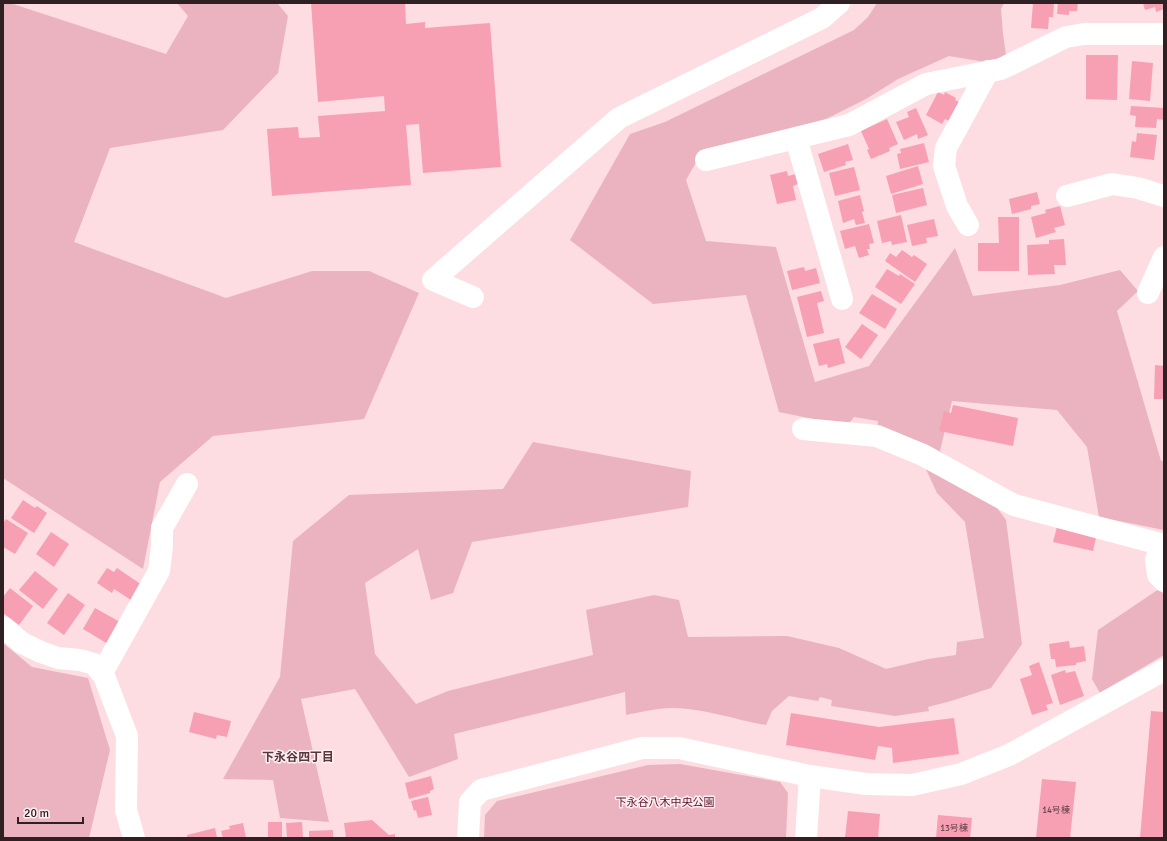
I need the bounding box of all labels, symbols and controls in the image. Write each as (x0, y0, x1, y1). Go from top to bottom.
district label: 下永谷四丁目 (262, 750, 334, 765)
park label: 下永谷八木中央公園 (616, 796, 715, 809)
scale bar (18, 799, 83, 825)
house number: 14号棟 (1042, 804, 1071, 816)
text: 20 m (24, 806, 49, 821)
house number: 13号棟 (940, 822, 969, 834)

